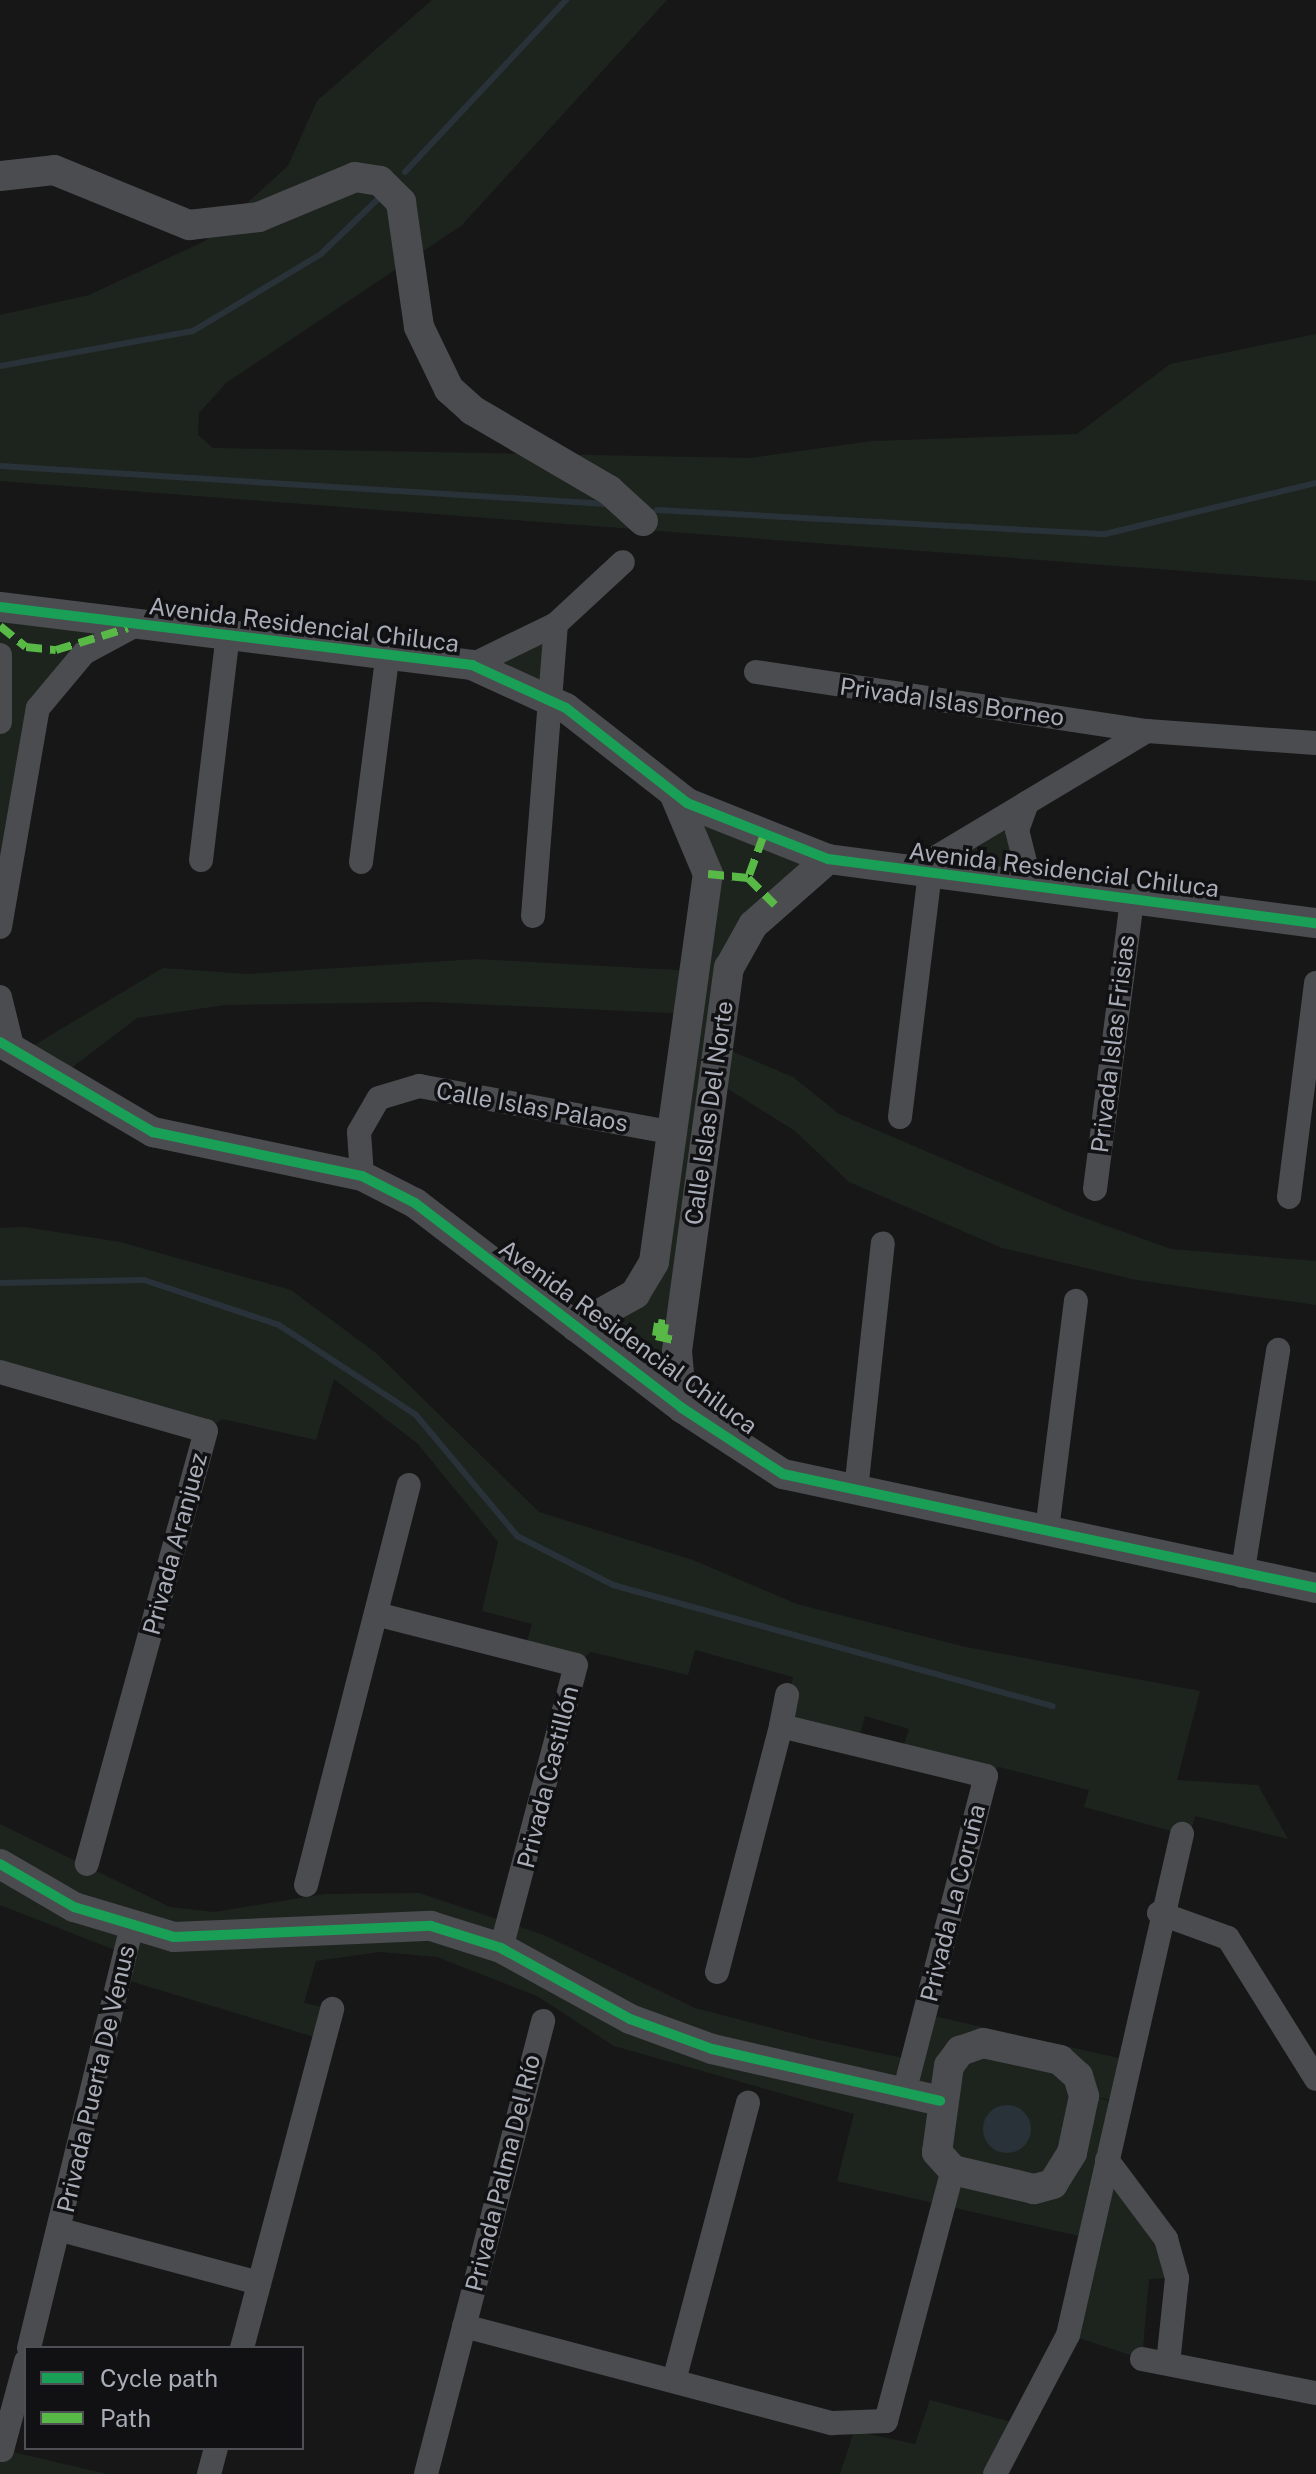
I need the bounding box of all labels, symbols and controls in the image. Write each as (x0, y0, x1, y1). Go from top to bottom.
street label: Avenida Residencial Chiluca (147, 592, 461, 658)
street label: Privada Islas Borneo (838, 672, 1066, 732)
street label: Avenida Residencial Chiluca (907, 837, 1221, 903)
street label: Privada Islas Frisias (1085, 933, 1141, 1155)
street label: Calle Islas Del Norte (679, 999, 739, 1227)
street label: Calle Islas Palaos (434, 1076, 630, 1138)
street label: Avenida Residencial Chiluca (493, 1234, 763, 1440)
street label: Privada Aranjuez (137, 1450, 213, 1638)
street label: Privada Castillón (511, 1683, 585, 1871)
street label: Privada La Coruña (915, 1801, 991, 2005)
street label: Privada Puerta De Venus (51, 1942, 141, 2216)
street label: Privada Palma Del Río (460, 2052, 546, 2294)
legend (24, 2346, 304, 2450)
text: Cycle path (100, 2364, 218, 2392)
text: Path (100, 2404, 151, 2432)

